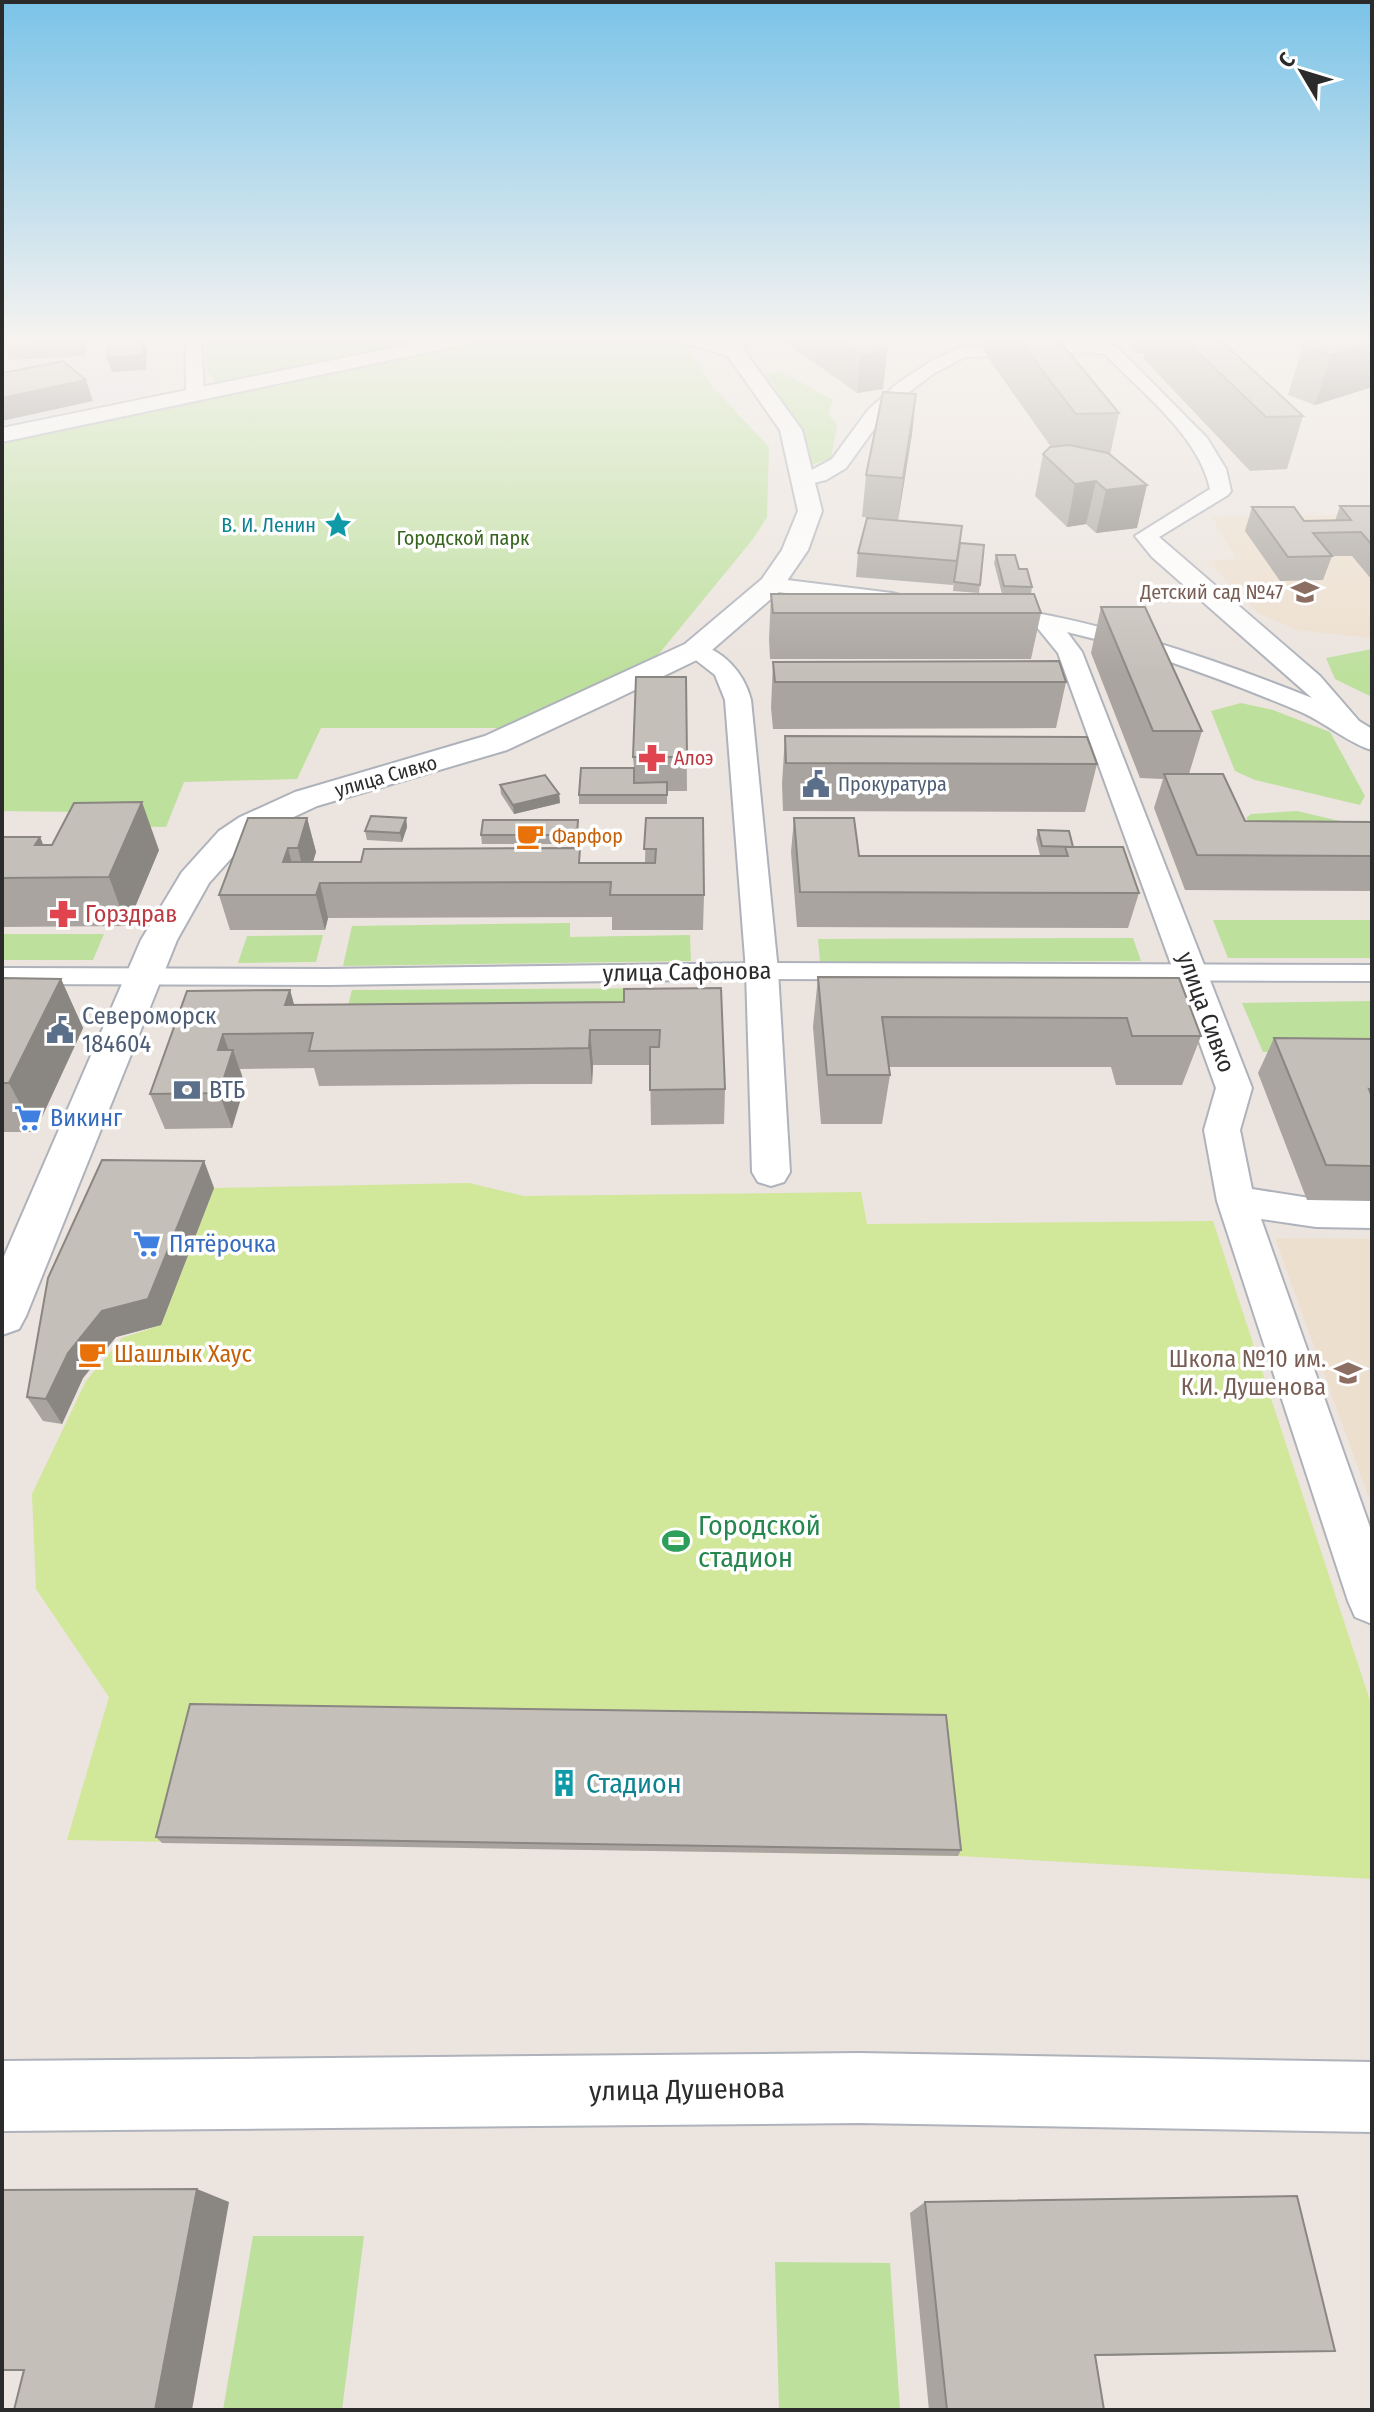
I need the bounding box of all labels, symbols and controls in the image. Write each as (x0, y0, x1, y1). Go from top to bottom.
north arrow (1262, 32, 1342, 112)
text: С (1272, 47, 1301, 73)
place icon: В. И. Ленин (323, 510, 353, 540)
place label: В. И. Ленин (221, 513, 316, 537)
park label: Городской парк (397, 526, 530, 550)
school or university icon: Детский сад №47 (1290, 577, 1320, 607)
place label: Детский сад №47 (1139, 580, 1283, 604)
pharmacy icon: Алоэ (637, 743, 667, 773)
place label: Алоэ (674, 746, 714, 770)
street label: улица Сивко (332, 750, 440, 802)
public building icon: Прокуратура (801, 769, 831, 799)
place label: Прокуратура (838, 772, 947, 796)
cafe icon: Фарфор (515, 821, 545, 851)
place label: Фарфор (552, 824, 623, 848)
pharmacy icon: Горздрав (48, 899, 78, 929)
place label: Горздрав (85, 900, 177, 928)
street label: улица Сивко (1171, 948, 1241, 1076)
street label: улица Сафонова (602, 957, 772, 987)
place label: Североморск 184604 (82, 1002, 217, 1058)
public building icon: Североморск 184604 (45, 1015, 75, 1045)
bank icon: ВТБ (172, 1075, 202, 1105)
place label: ВТБ (209, 1076, 245, 1104)
supermarket icon: Викинг (13, 1103, 43, 1133)
place label: Викинг (50, 1104, 123, 1132)
supermarket icon: Пятёрочка (132, 1229, 162, 1259)
place label: Пятёрочка (169, 1230, 276, 1258)
cafe icon: Шашлык Хаус (77, 1339, 107, 1369)
place label: Шашлык Хаус (114, 1340, 252, 1368)
place label: Школа №10 им. К.И. Душенова (1169, 1345, 1326, 1401)
school or university icon: Школа №10 им. К.И. Душенова (1333, 1358, 1363, 1388)
place label: Городской стадион (698, 1509, 821, 1574)
sports icon: Городской стадион (661, 1526, 691, 1556)
place label: Стадион (586, 1767, 682, 1800)
building icon: Стадион (549, 1768, 579, 1798)
street label: улица Душенова (589, 2071, 785, 2108)

